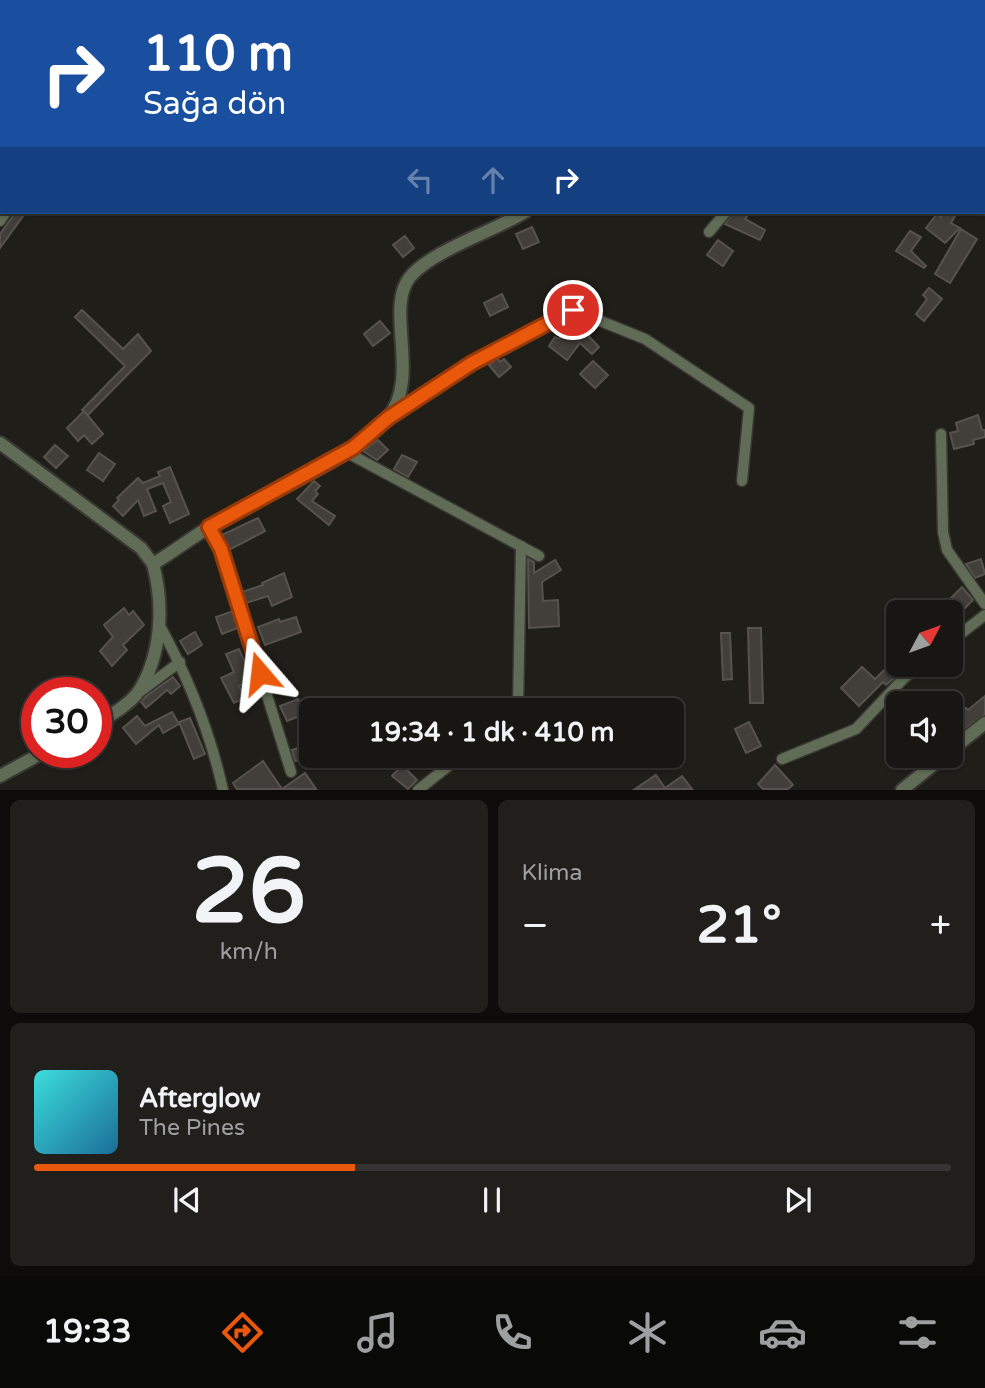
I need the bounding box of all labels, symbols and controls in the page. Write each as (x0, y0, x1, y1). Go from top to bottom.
text: 110 m (143, 25, 293, 84)
icon: right (28, 28, 119, 119)
text: Sağa dön (143, 85, 286, 123)
icon: left (401, 161, 439, 199)
icon: ahead (474, 161, 512, 199)
icon: right (547, 161, 585, 199)
pin (543, 280, 603, 340)
icon: arrive (554, 291, 592, 329)
north arrow (886, 600, 962, 677)
map controls (886, 600, 963, 768)
position arrow (223, 636, 297, 710)
speed limit sign: 30 (21, 677, 112, 768)
button: sound (886, 691, 963, 768)
text: 19:34 · 1 dk · 410 m (369, 717, 614, 748)
text: 26 (192, 837, 306, 947)
text: Klima (522, 859, 582, 887)
text: 21° (697, 894, 782, 957)
text: − (522, 903, 549, 949)
text: + (930, 903, 951, 949)
text: km/h (220, 938, 278, 966)
text: Afterglow (139, 1083, 261, 1114)
text: The Pines (139, 1114, 245, 1142)
icon: previous (168, 1181, 206, 1219)
icon: pause (473, 1181, 511, 1219)
icon: next (779, 1181, 817, 1219)
icon: directions (218, 1308, 267, 1357)
icon: music (353, 1308, 402, 1357)
icon: phone (488, 1308, 537, 1357)
icon: climate (623, 1308, 672, 1357)
icon: car (758, 1308, 807, 1357)
icon: filters (893, 1308, 942, 1357)
text: 19:33 (43, 1313, 132, 1351)

